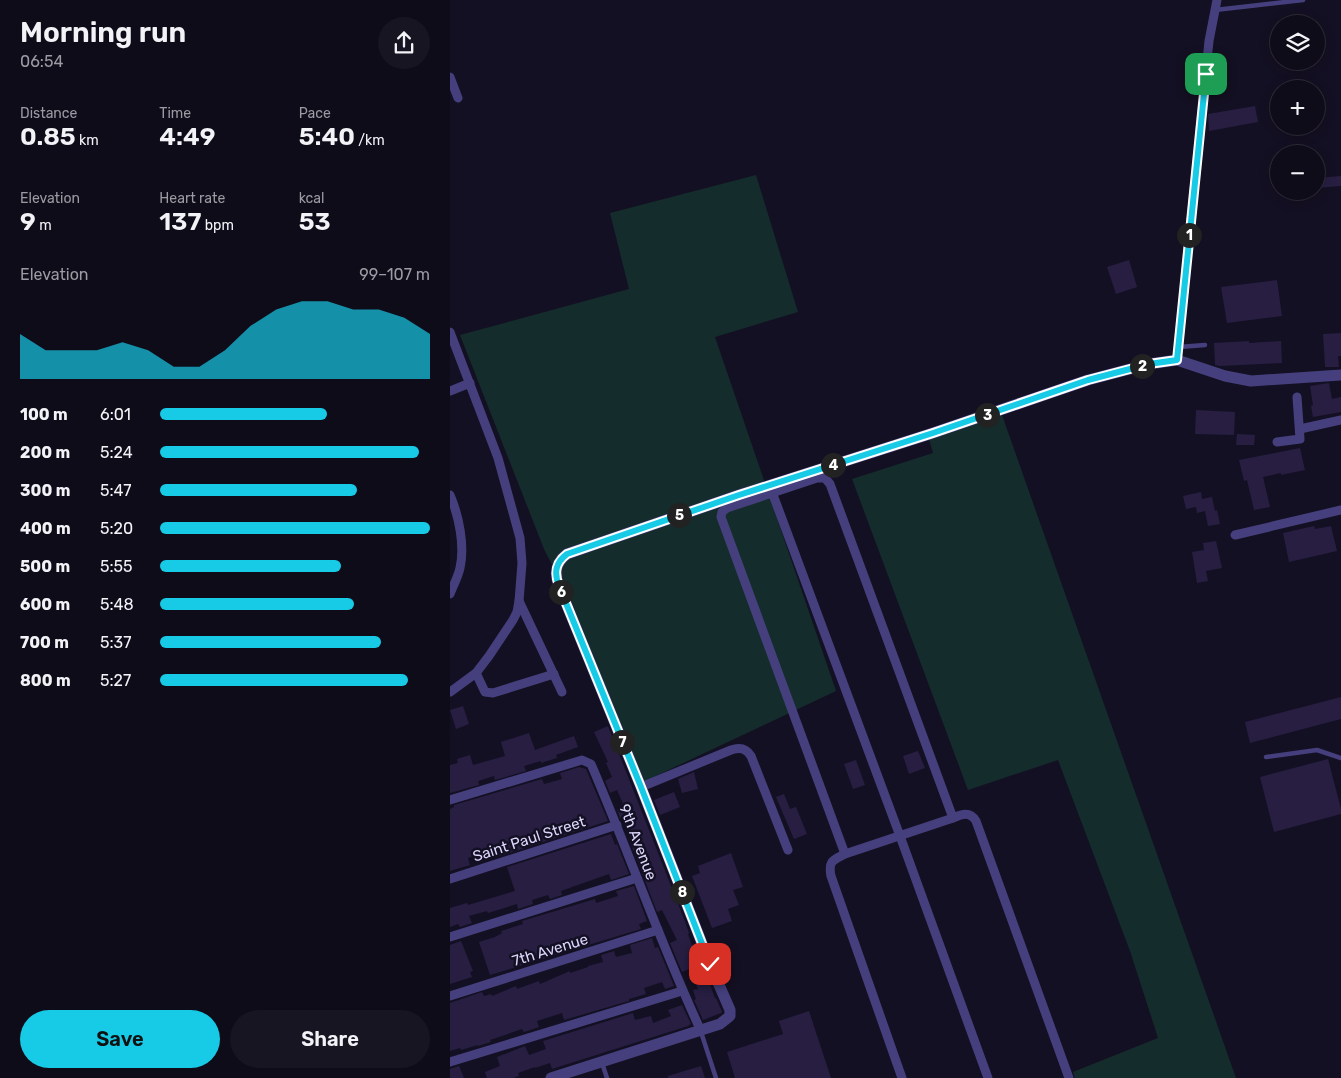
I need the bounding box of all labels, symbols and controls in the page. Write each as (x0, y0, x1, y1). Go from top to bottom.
map controls (1270, 15, 1325, 200)
button: layers (1270, 15, 1325, 70)
text: Morning run (20, 16, 186, 49)
button: share (378, 17, 430, 69)
text: 06:54 (20, 52, 63, 71)
pin (1185, 53, 1227, 95)
icon: arrive (1192, 60, 1220, 88)
button: + (1270, 80, 1325, 135)
text: Distance (20, 105, 77, 122)
text: Time (159, 105, 191, 122)
text: Pace (299, 105, 331, 122)
text: 0.85 (20, 122, 76, 151)
text: 4:49 (159, 122, 215, 151)
text: 5:40 (299, 122, 355, 151)
text: km (76, 132, 99, 149)
text: /km (355, 132, 385, 149)
button: − (1270, 145, 1325, 200)
text: Elevation (20, 190, 80, 207)
text: Heart rate (159, 190, 225, 207)
text: kcal (299, 190, 324, 207)
text: 9 (20, 207, 36, 236)
text: 137 (159, 207, 201, 236)
text: 53 (299, 207, 331, 236)
text: m (36, 217, 52, 234)
text: bpm (201, 217, 234, 234)
pin: 1 (1176, 222, 1202, 248)
text: 1 (1186, 227, 1193, 244)
text: Elevation (20, 265, 89, 284)
text: 99–107 m (359, 265, 430, 284)
pin: 2 (1130, 354, 1154, 378)
text: 2 (1138, 358, 1147, 375)
pin: 3 (974, 402, 1000, 428)
text: 100 m (20, 405, 68, 424)
text: 6:01 (100, 405, 131, 424)
text: 3 (983, 407, 992, 424)
text: 200 m (20, 443, 70, 462)
text: 5:24 (100, 443, 133, 462)
pin: 4 (820, 452, 846, 478)
text: 4 (829, 457, 838, 474)
text: 300 m (20, 481, 70, 500)
text: 5:47 (100, 481, 131, 500)
pin: 5 (666, 502, 692, 528)
text: 5 (675, 507, 684, 524)
text: 400 m (20, 519, 71, 538)
text: 5:20 (100, 519, 133, 538)
text: 500 m (20, 557, 70, 576)
text: 5:55 (100, 557, 133, 576)
pin: 6 (548, 580, 574, 604)
text: 6 (557, 584, 566, 601)
text: 600 m (20, 595, 70, 614)
text: 5:48 (100, 595, 134, 614)
text: 700 m (20, 633, 69, 652)
text: 5:37 (100, 633, 131, 652)
text: 800 m (20, 671, 71, 690)
text: 5:27 (100, 671, 131, 690)
pin: 7 (610, 730, 634, 754)
text: 7 (618, 734, 627, 751)
street label: 9th Avenue (615, 802, 661, 882)
street label: Saint Paul Street (470, 812, 588, 866)
pin: 8 (670, 880, 694, 904)
text: 8 (678, 884, 687, 901)
street label: 7th Avenue (510, 930, 590, 970)
pin (689, 943, 731, 985)
icon: check (696, 950, 724, 978)
button: Save (20, 1010, 220, 1068)
button: Share (230, 1010, 430, 1068)

